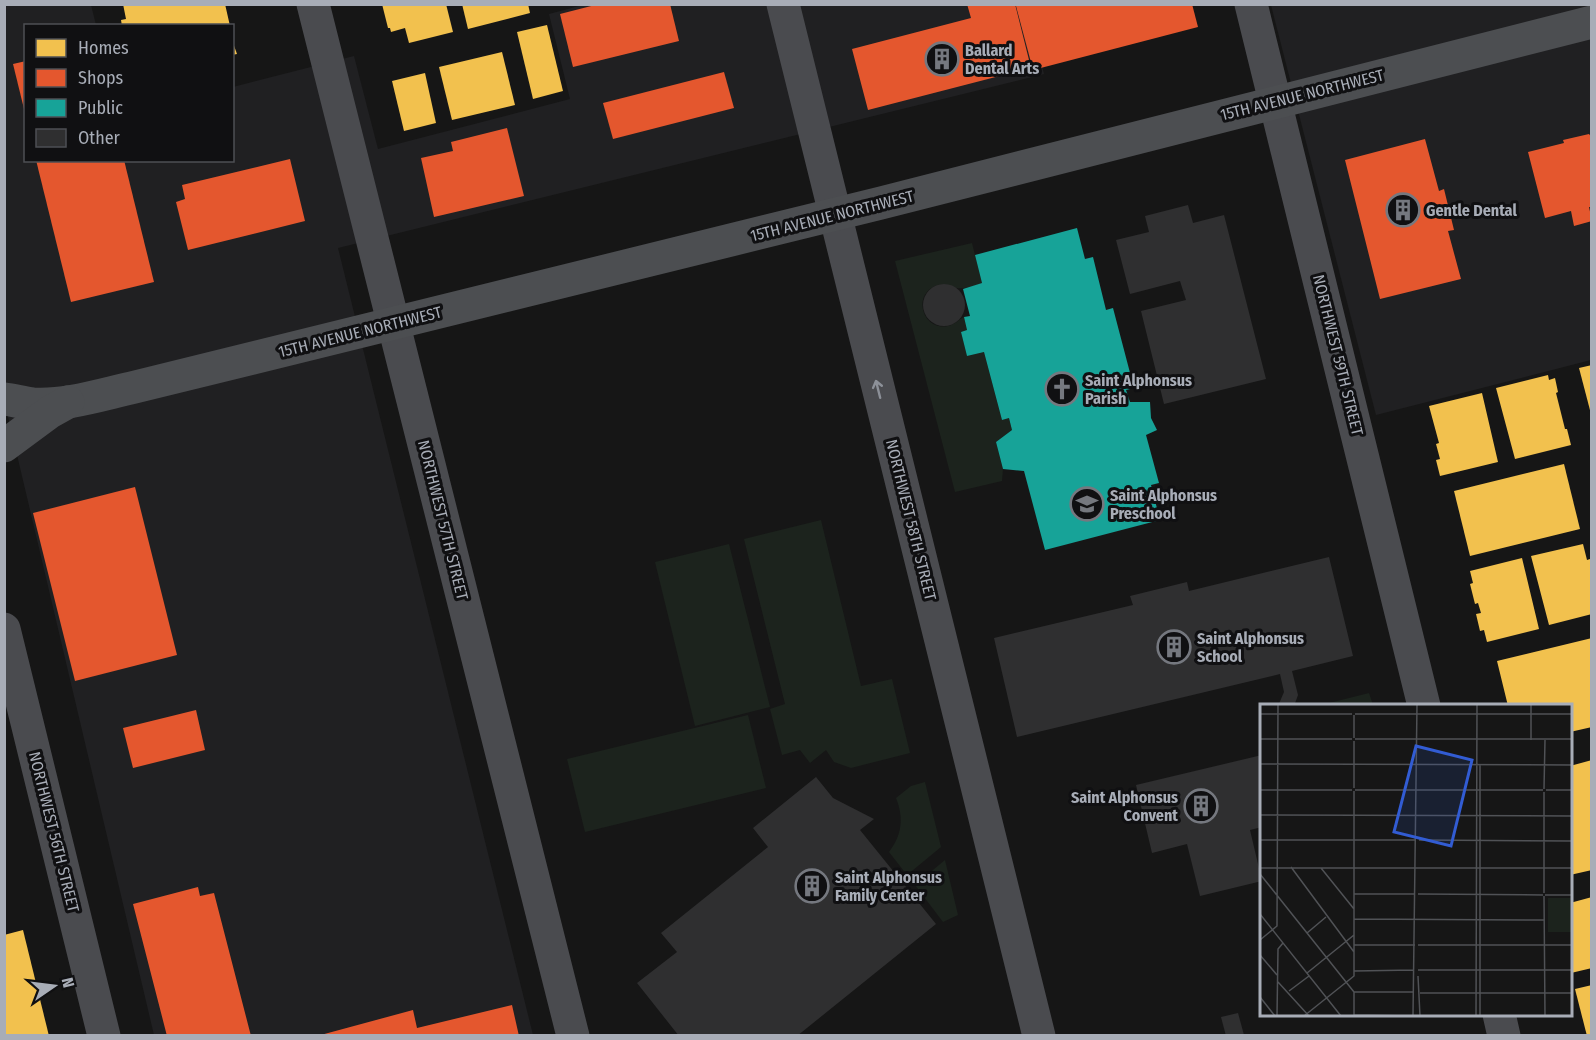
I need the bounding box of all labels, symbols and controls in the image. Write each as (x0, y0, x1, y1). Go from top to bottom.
legend (24, 24, 234, 162)
text: Homes (78, 37, 129, 59)
building icon: Ballard Dental Arts (924, 41, 960, 77)
place label: Ballard Dental Arts (965, 41, 1039, 78)
street label: 15TH AVENUE NORTHWEST (1218, 65, 1386, 124)
text: Shops (78, 67, 123, 89)
text: Public (78, 97, 123, 119)
text: Other (78, 127, 121, 149)
street label: 15TH AVENUE NORTHWEST (748, 186, 916, 245)
building icon: Gentle Dental (1385, 192, 1421, 228)
place label: Gentle Dental (1426, 201, 1517, 220)
street label: NORTHWEST 59TH STREET (1309, 273, 1367, 438)
street label: 15TH AVENUE NORTHWEST (276, 302, 444, 361)
church icon: Saint Alphonsus Parish (1044, 371, 1080, 407)
place label: Saint Alphonsus Parish (1085, 371, 1192, 408)
one-way arrow (872, 380, 884, 399)
street label: NORTHWEST 58TH STREET (882, 437, 940, 603)
street label: NORTHWEST 57TH STREET (414, 438, 472, 602)
school or university icon: Saint Alphonsus Preschool (1069, 486, 1105, 522)
place label: Saint Alphonsus Preschool (1110, 486, 1217, 523)
building icon: Saint Alphonsus School (1156, 629, 1192, 665)
place label: Saint Alphonsus School (1197, 629, 1304, 666)
inset map (1260, 704, 1572, 1016)
street label: NORTHWEST 56TH STREET (25, 750, 83, 915)
place label: Saint Alphonsus Convent (1071, 788, 1178, 825)
building icon: Saint Alphonsus Convent (1183, 788, 1219, 824)
building icon: Saint Alphonsus Family Center (794, 868, 830, 904)
place label: Saint Alphonsus Family Center (835, 868, 942, 905)
north arrow (24, 956, 84, 1016)
text: N (58, 976, 78, 989)

